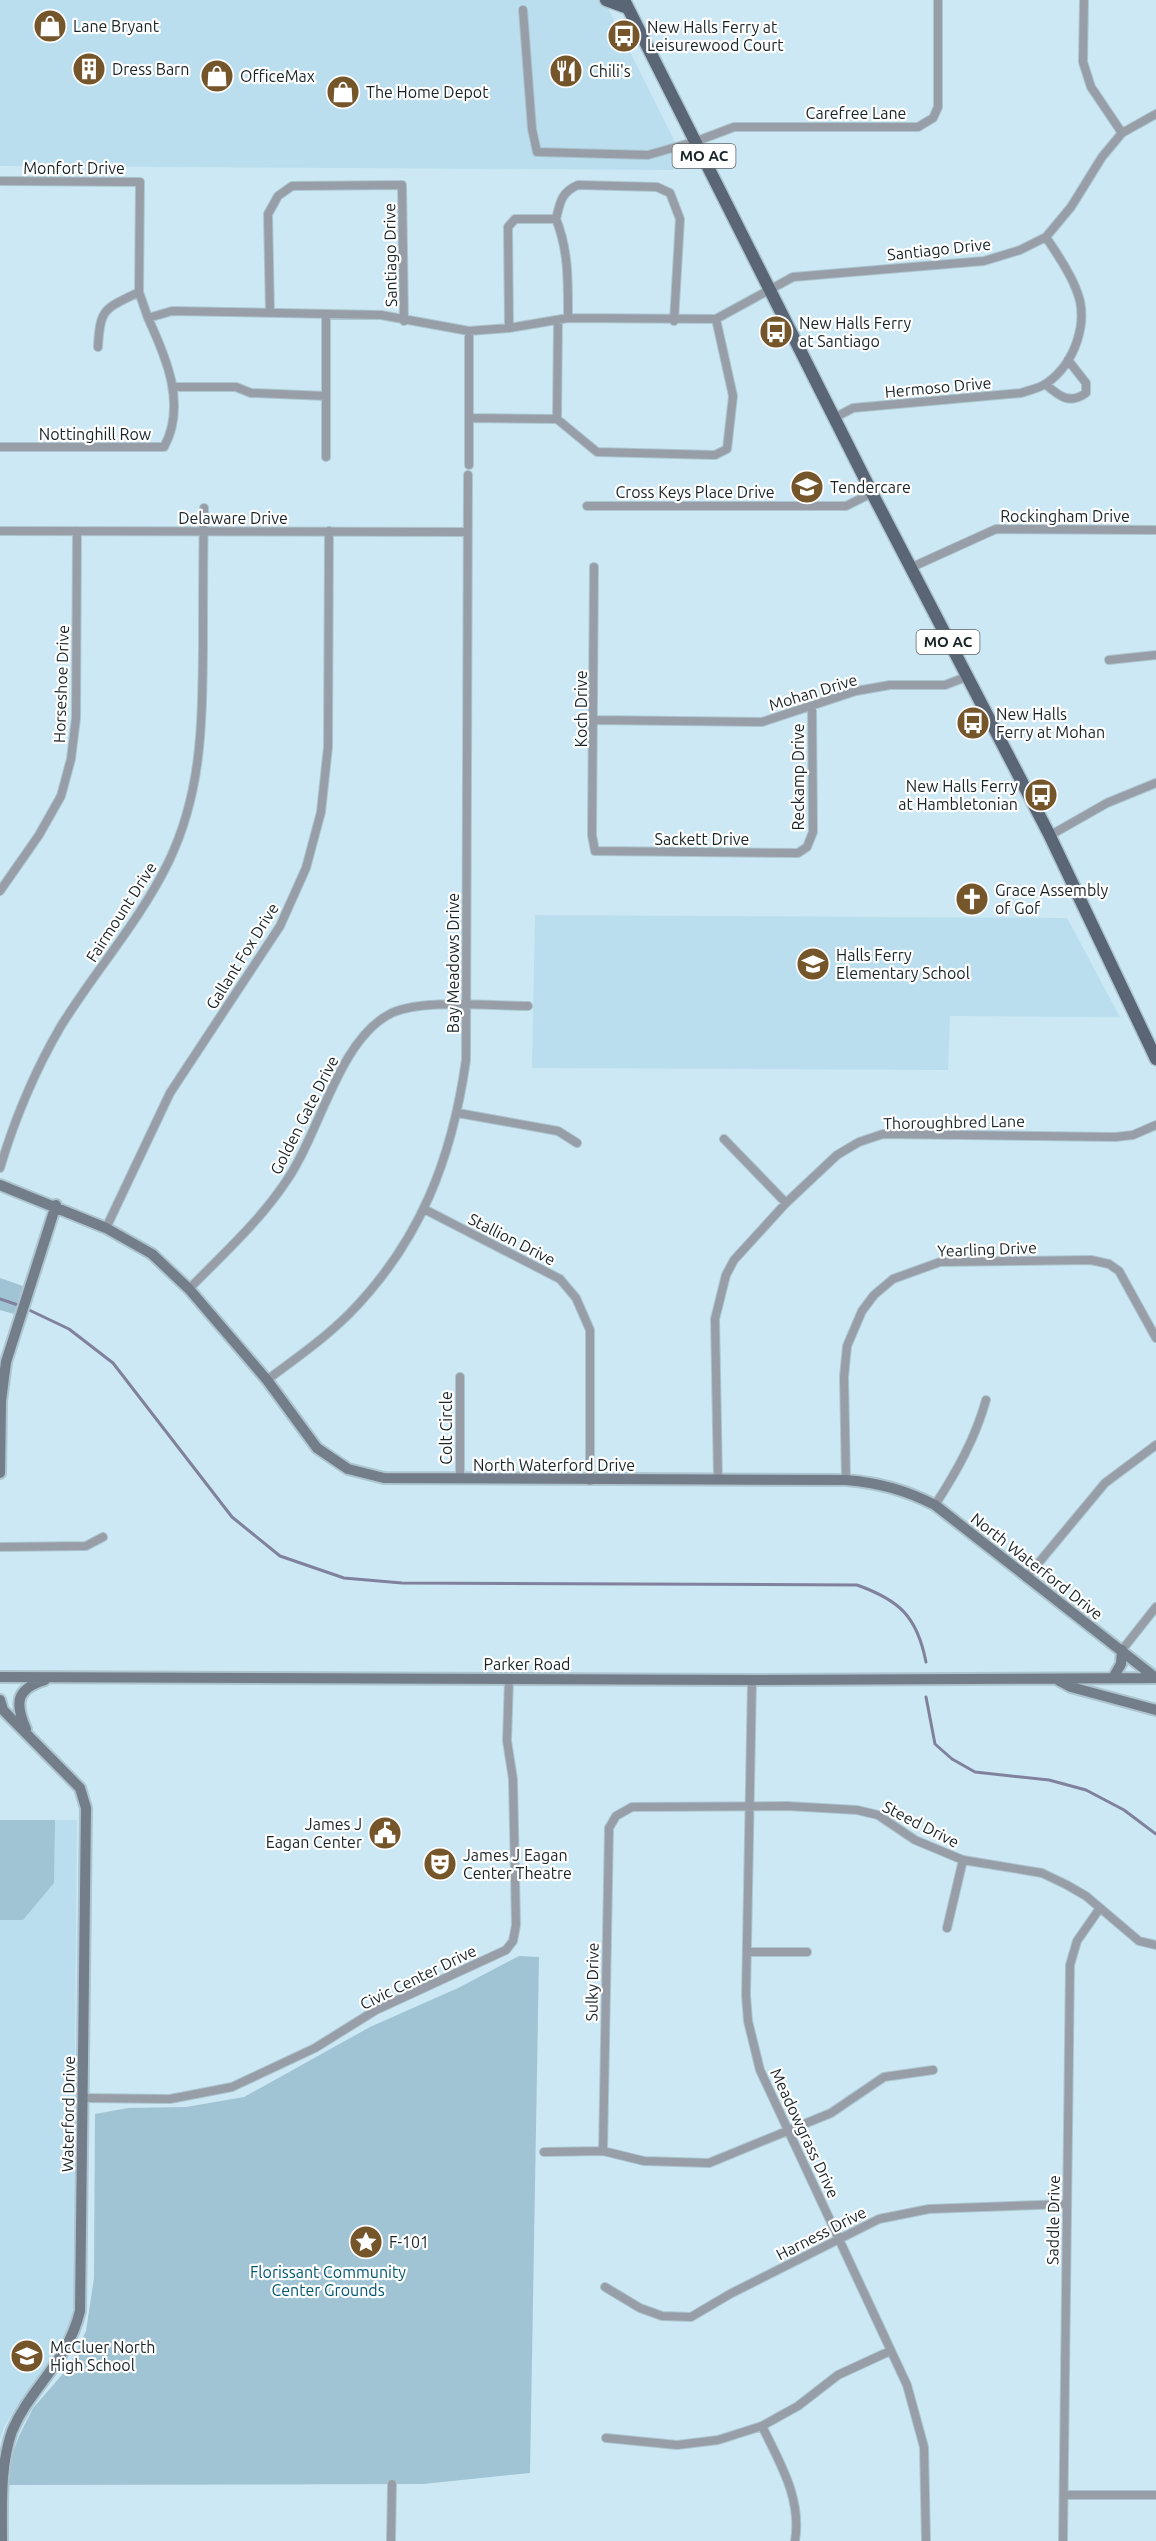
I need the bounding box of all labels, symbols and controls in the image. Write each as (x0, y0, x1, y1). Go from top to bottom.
shop icon: Lane Bryant (32, 8, 68, 44)
place label: Lane Bryant (73, 17, 160, 35)
bus stop icon: New Halls Ferry at Leisurewood Court (606, 18, 642, 54)
place label: New Halls Ferry at Leisurewood Court (647, 18, 784, 54)
building icon: Dress Barn (71, 51, 107, 87)
restaurant icon: Chili's (548, 53, 584, 89)
shop icon: OfficeMax (199, 58, 235, 94)
place label: Dress Barn (112, 60, 189, 78)
place label: Chili's (589, 62, 631, 80)
place label: OfficeMax (240, 67, 315, 85)
shop icon: The Home Depot (325, 74, 361, 110)
place label: The Home Depot (366, 83, 489, 101)
street label: Carefree Lane (806, 104, 906, 122)
road number: MO AC (672, 144, 736, 168)
street label: Monfort Drive (23, 159, 125, 177)
street label: Santiago Drive (380, 203, 400, 307)
street label: Santiago Drive (886, 235, 992, 263)
bus stop icon: New Halls Ferry at Santiago (758, 314, 794, 350)
place label: New Halls Ferry at Santiago (799, 314, 911, 350)
street label: Hermoso Drive (884, 373, 992, 401)
street label: Nottinghill Row (39, 425, 152, 443)
school or university icon: Tendercare (789, 469, 825, 505)
place label: Tendercare (830, 478, 911, 496)
street label: Cross Keys Place Drive (615, 483, 775, 501)
street label: Rockingham Drive (1000, 507, 1130, 525)
street label: Delaware Drive (178, 509, 288, 527)
street label: Horseshoe Drive (50, 625, 72, 743)
road number: MO AC (916, 630, 980, 654)
street label: Mohan Drive (767, 670, 859, 714)
street label: Koch Drive (572, 671, 590, 747)
bus stop icon: New Halls Ferry at Mohan (955, 705, 991, 741)
place label: New Halls Ferry at Mohan (996, 705, 1105, 741)
street label: Reckamp Drive (789, 723, 807, 831)
place label: New Halls Ferry at Hambletonian (898, 777, 1018, 813)
bus stop icon: New Halls Ferry at Hambletonian (1023, 777, 1059, 813)
street label: Sackett Drive (655, 830, 749, 848)
street label: Fairmount Drive (82, 859, 160, 965)
church icon: Grace Assembly of Gof (954, 881, 990, 917)
place label: Grace Assembly of Gof (995, 881, 1108, 917)
street label: Bay Meadows Drive (444, 893, 462, 1033)
street label: Gallant Fox Drive (202, 900, 282, 1012)
school or university icon: Halls Ferry Elementary School (795, 946, 831, 982)
place label: Halls Ferry Elementary School (836, 946, 970, 982)
street label: Golden Gate Drive (266, 1053, 342, 1177)
street label: Thoroughbred Lane (883, 1112, 1025, 1132)
street label: Stallion Drive (466, 1209, 558, 1269)
street label: Yearling Drive (937, 1238, 1037, 1260)
street label: Colt Circle (437, 1391, 455, 1465)
street label: North Waterford Drive (473, 1456, 635, 1474)
street label: North Waterford Drive (968, 1509, 1106, 1623)
street label: Parker Road (484, 1655, 570, 1673)
street label: Steed Drive (880, 1797, 962, 1851)
place label: James J Eagan Center (266, 1815, 362, 1851)
public building icon: James J Eagan Center (367, 1815, 403, 1851)
theatre icon: James J Eagan Center Theatre (422, 1846, 458, 1882)
place label: James J Eagan Center Theatre (463, 1846, 572, 1882)
street label: Civic Center Drive (357, 1941, 479, 2013)
street label: Sulky Drive (582, 1942, 602, 2022)
street label: Waterford Drive (58, 2056, 78, 2172)
street label: Meadowgrass Drive (767, 2065, 843, 2201)
street label: Saddle Drive (1043, 2175, 1063, 2265)
street label: Harness Drive (773, 2203, 869, 2263)
place icon: F-101 (348, 2224, 384, 2260)
place label: F-101 (389, 2233, 429, 2251)
park label: Florissant Community Center Grounds (250, 2263, 406, 2299)
school or university icon: McCluer North High School (9, 2338, 45, 2374)
place label: McCluer North High School (50, 2338, 155, 2374)

